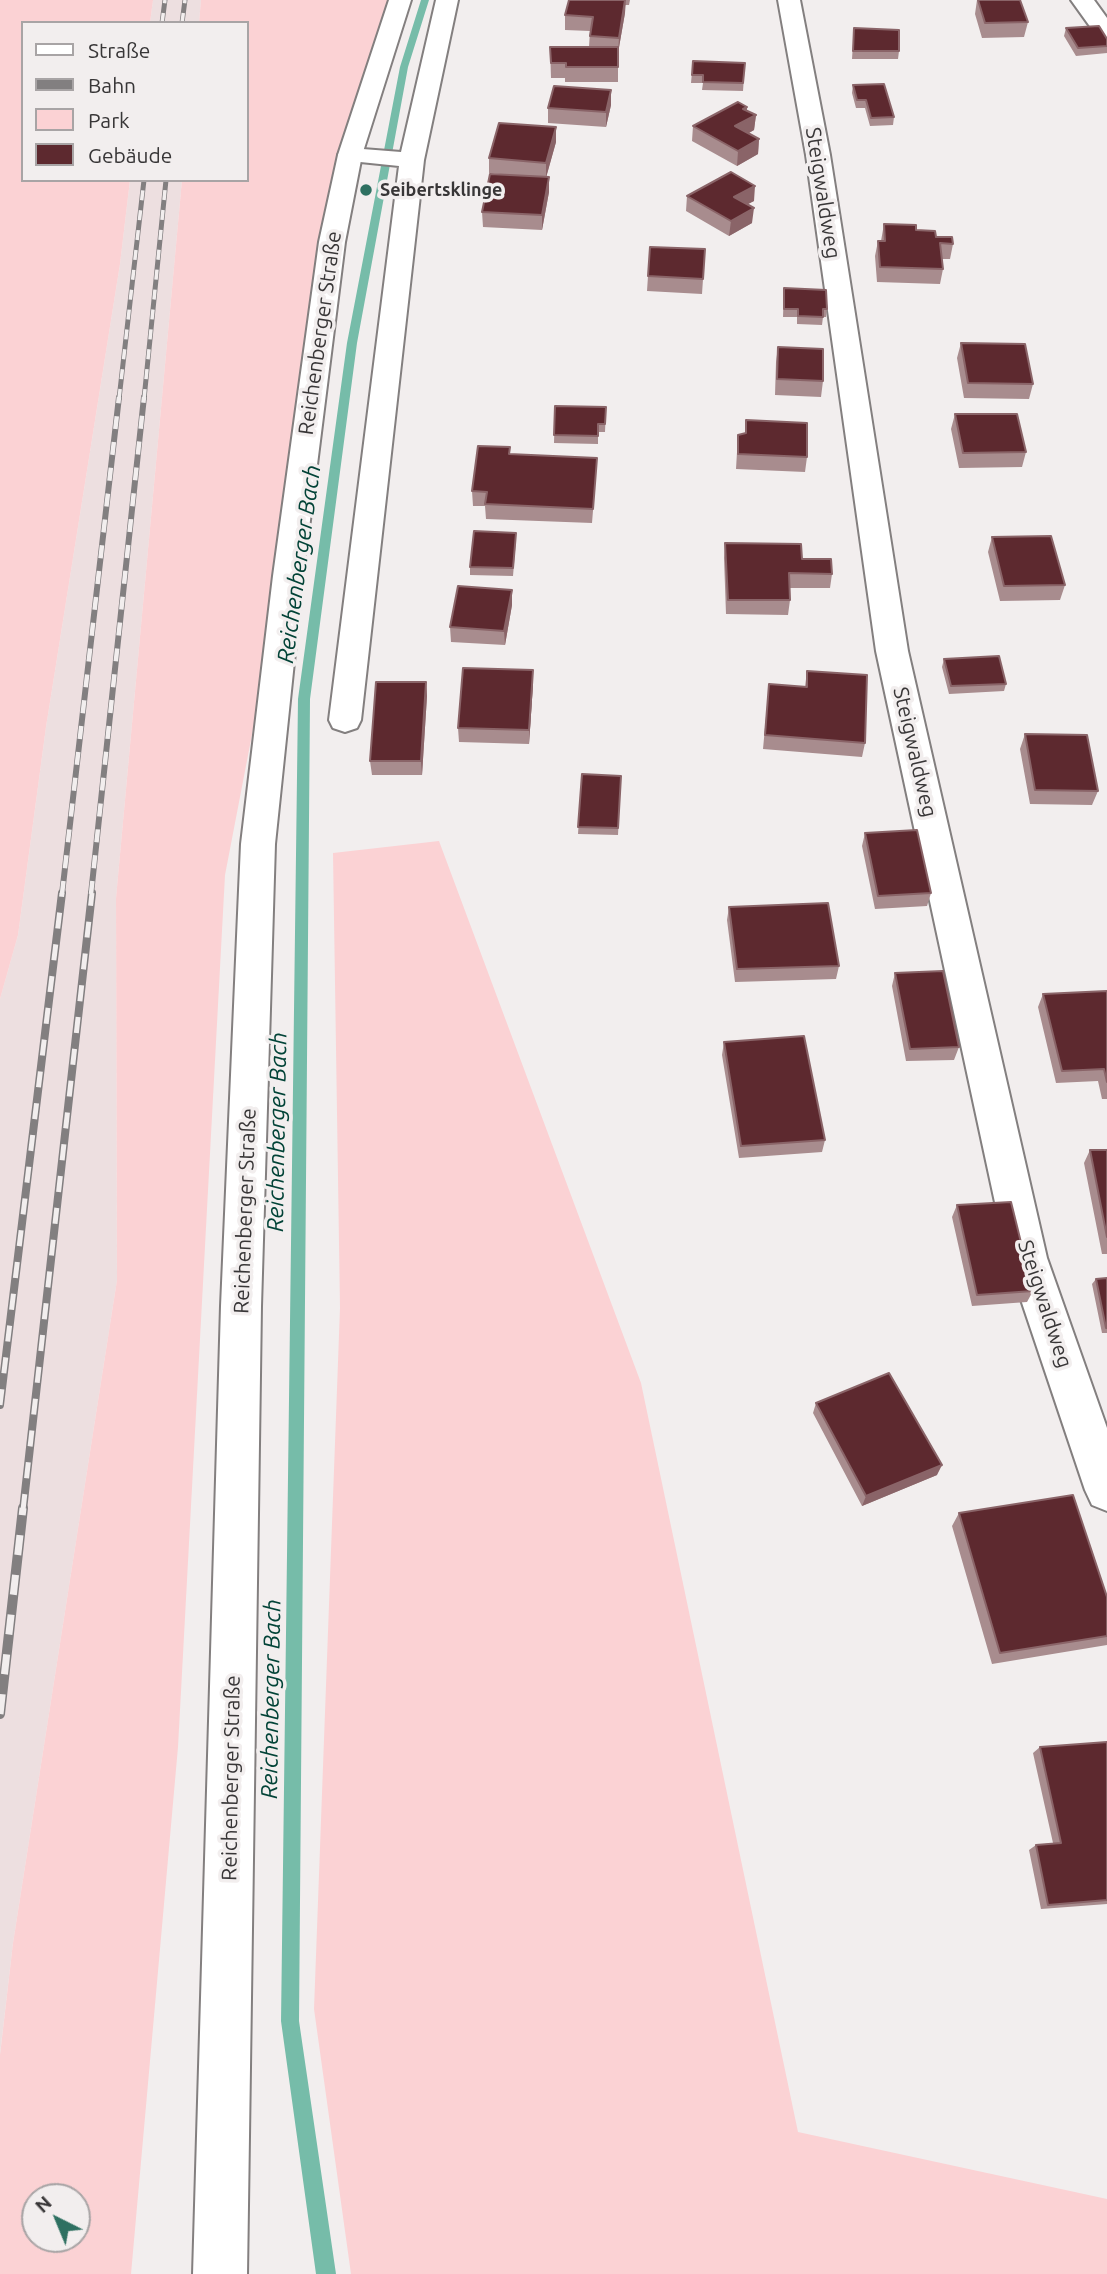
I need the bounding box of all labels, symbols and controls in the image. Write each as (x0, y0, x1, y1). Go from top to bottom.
legend (21, 21, 248, 182)
text: Straße (88, 38, 150, 62)
text: Bahn (88, 73, 136, 97)
text: Park (88, 108, 130, 132)
street label: Steigwaldweg (800, 125, 846, 261)
text: Gebäude (88, 143, 172, 167)
place label: Seibertsklinge (380, 179, 502, 201)
marker: Seibertsklinge (358, 182, 374, 198)
street label: Reichenberger Straße (293, 229, 347, 437)
water label: Reichenberger Bach (271, 463, 327, 665)
street label: Steigwaldweg (888, 684, 942, 820)
water label: Reichenberger Bach (261, 1032, 293, 1232)
street label: Reichenberger Straße (229, 1108, 261, 1314)
street label: Steigwaldweg (1013, 1237, 1077, 1371)
water label: Reichenberger Bach (255, 1599, 287, 1799)
street label: Reichenberger Straße (217, 1675, 245, 1881)
north arrow (21, 2183, 91, 2253)
text: N (30, 2191, 56, 2217)

